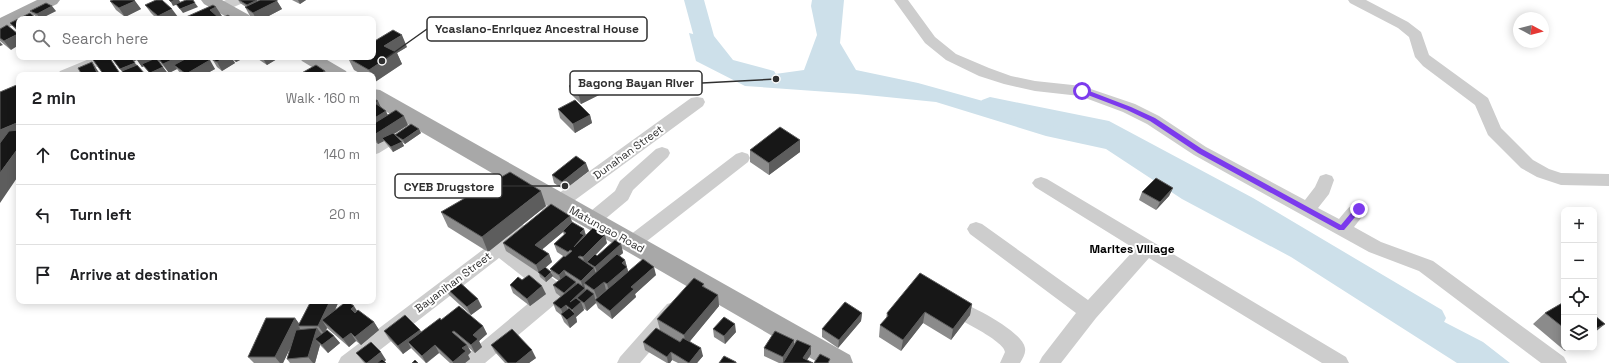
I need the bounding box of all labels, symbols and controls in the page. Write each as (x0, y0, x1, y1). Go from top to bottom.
north arrow (1513, 12, 1549, 48)
search box (16, 16, 376, 60)
callout: Ycasiano-Enriquez Ancestral House (427, 17, 647, 41)
text: Ycasiano-Enriquez Ancestral House (435, 21, 639, 37)
icon: search (30, 27, 52, 49)
text: Search here (62, 29, 148, 48)
callout: Bagong Bayan River (570, 71, 702, 95)
text: Bagong Bayan River (578, 75, 694, 91)
route start (1073, 82, 1091, 100)
text: 2 min (32, 87, 76, 109)
text: Walk · 160 m (286, 90, 360, 107)
street label: Dunahan Street (590, 122, 666, 182)
icon: ahead (32, 144, 54, 166)
text: Continue (70, 145, 136, 164)
text: 140 m (324, 146, 360, 163)
callout: CYEB Drugstore (395, 174, 502, 198)
text: CYEB Drugstore (404, 179, 494, 195)
route end (1350, 200, 1368, 218)
street label: Matungao Road (567, 203, 647, 255)
icon: left (32, 204, 54, 226)
text: Turn left (70, 205, 132, 224)
text: 20 m (329, 206, 360, 223)
map controls (1561, 207, 1597, 351)
button: + (1561, 207, 1597, 243)
district label: Marites Village (1089, 241, 1175, 257)
button: − (1561, 243, 1597, 279)
street label: Bayanihan Street (412, 249, 494, 315)
icon: arrive (32, 264, 54, 286)
text: Arrive at destination (70, 265, 218, 284)
button: locate (1561, 279, 1597, 315)
button: layers (1561, 315, 1597, 351)

